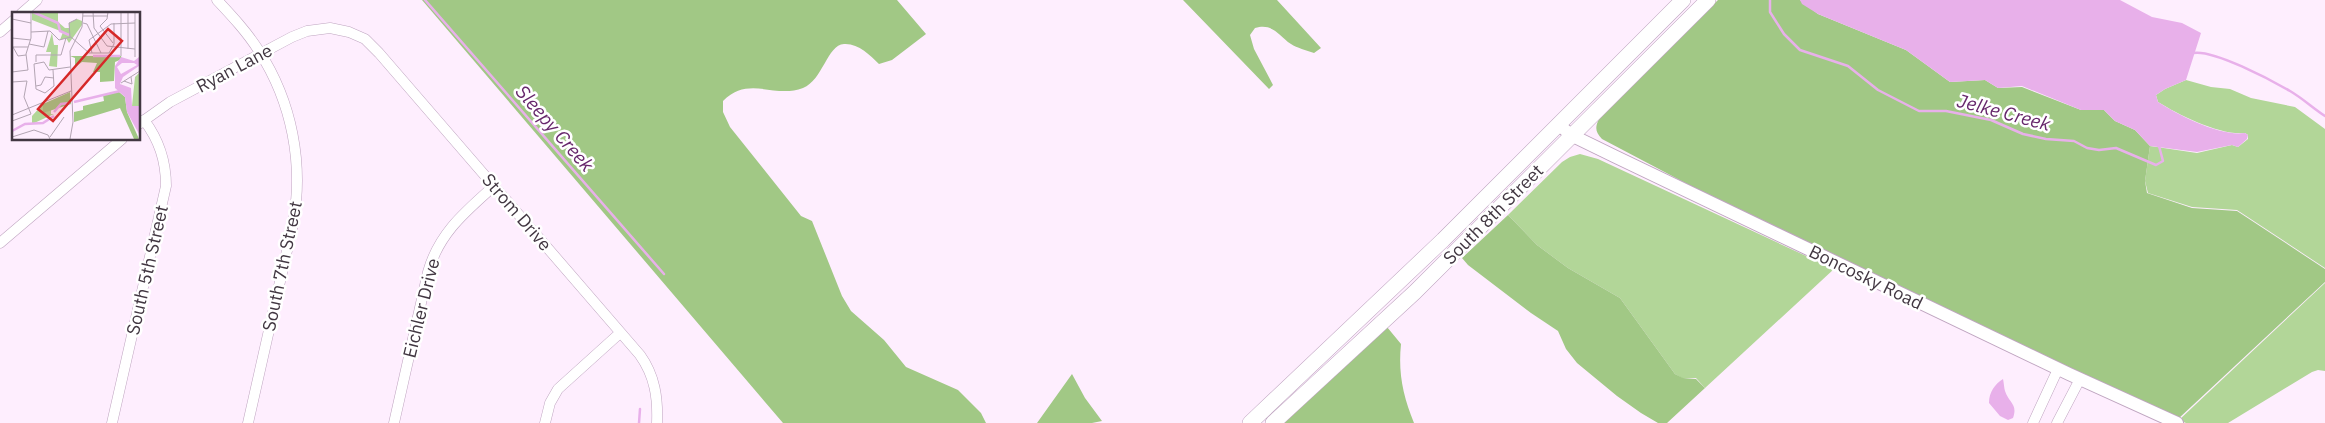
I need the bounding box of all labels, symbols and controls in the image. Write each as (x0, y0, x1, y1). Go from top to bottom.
inset map (12, 12, 140, 140)
street label: Ryan Lane (192, 38, 276, 98)
water label: Sleepy Creek (511, 80, 600, 177)
water label: Jelke Creek (1955, 88, 2054, 136)
street label: South 8th Street (1438, 159, 1548, 269)
street label: Strom Drive (477, 169, 557, 256)
street label: South 7th Street (257, 199, 307, 333)
street label: South 5th Street (121, 203, 173, 337)
street label: Boncosky Road (1805, 239, 1927, 315)
street label: Eichler Drive (398, 256, 444, 360)

